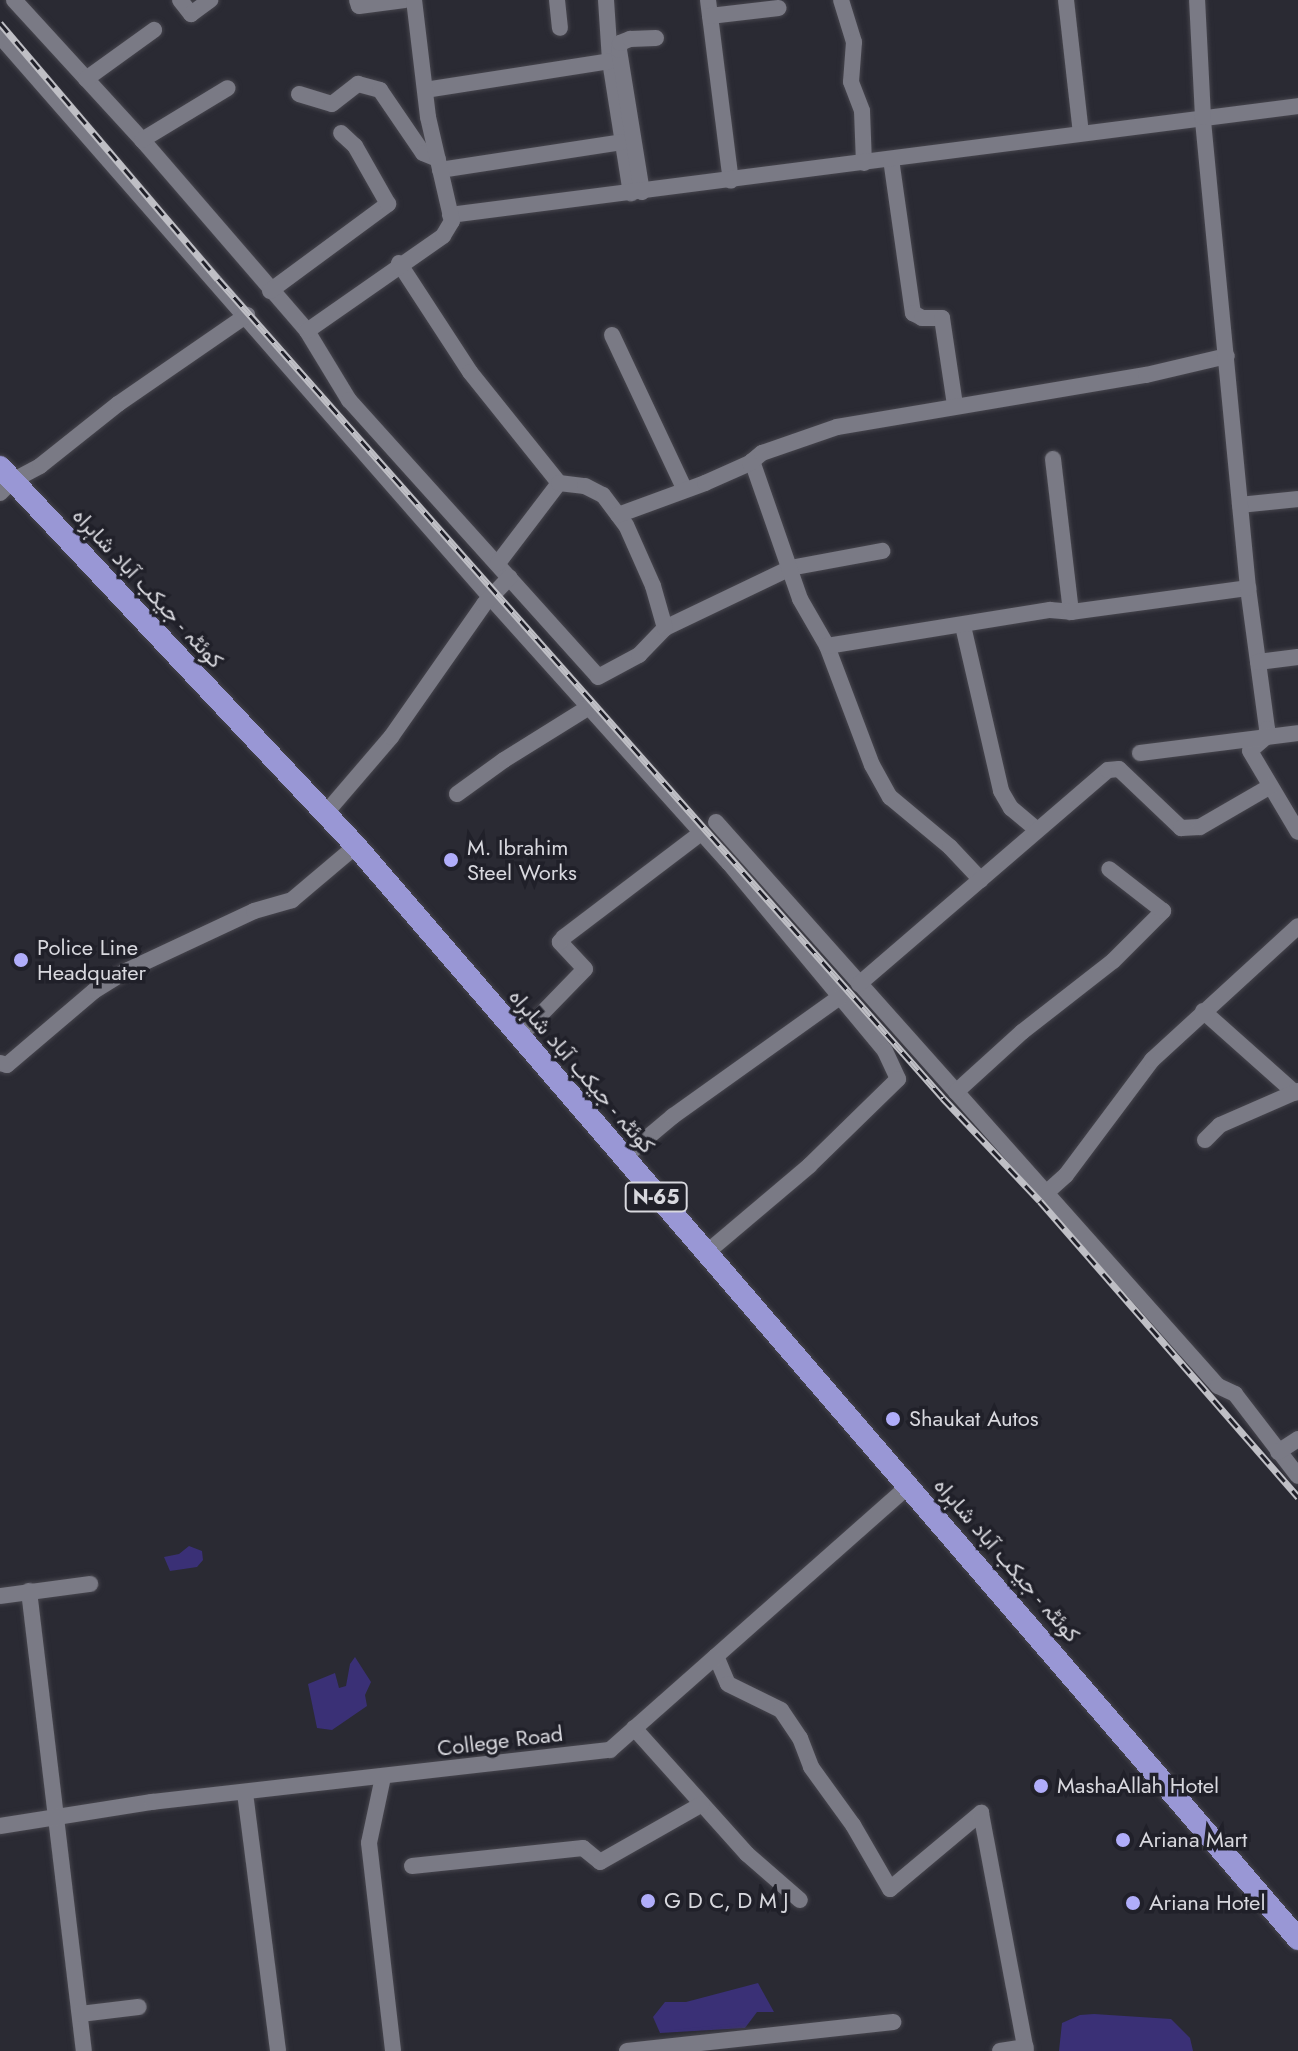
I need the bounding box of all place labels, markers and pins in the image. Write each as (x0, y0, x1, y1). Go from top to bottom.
place label: M. Ibrahim Steel Works (467, 834, 577, 886)
marker: M. Ibrahim Steel Works (442, 851, 460, 869)
place label: Police Line Headquater (37, 934, 146, 986)
marker: Police Line Headquater (12, 951, 30, 969)
place label: Shaukat Autos (909, 1406, 1039, 1432)
marker: Shaukat Autos (884, 1410, 902, 1428)
place label: MashaAllah Hotel (1057, 1773, 1219, 1799)
marker: MashaAllah Hotel (1032, 1777, 1050, 1795)
place label: Ariana Mart (1139, 1827, 1247, 1853)
marker: Ariana Mart (1114, 1831, 1132, 1849)
place label: G D C, D M J (664, 1888, 789, 1914)
place label: Ariana Hotel (1149, 1890, 1266, 1916)
marker: G D C, D M J (639, 1892, 657, 1910)
marker: Ariana Hotel (1124, 1894, 1142, 1912)

